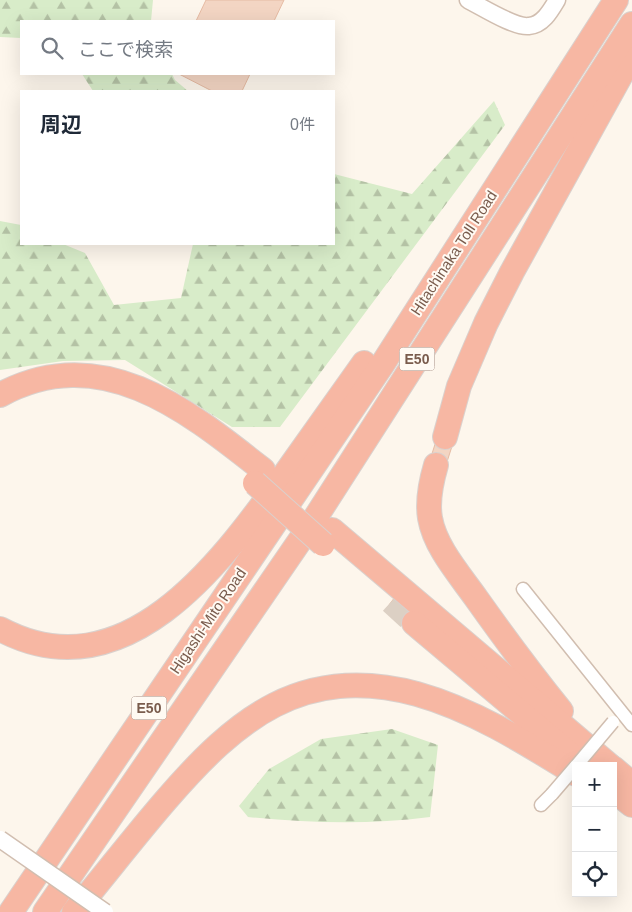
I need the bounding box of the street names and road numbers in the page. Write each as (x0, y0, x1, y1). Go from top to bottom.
street label: Hitachinaka Toll Road (407, 187, 500, 318)
road number: E50 (400, 348, 434, 370)
street label: Higashi-Mito Road (166, 565, 249, 677)
road number: E50 (132, 696, 166, 720)

